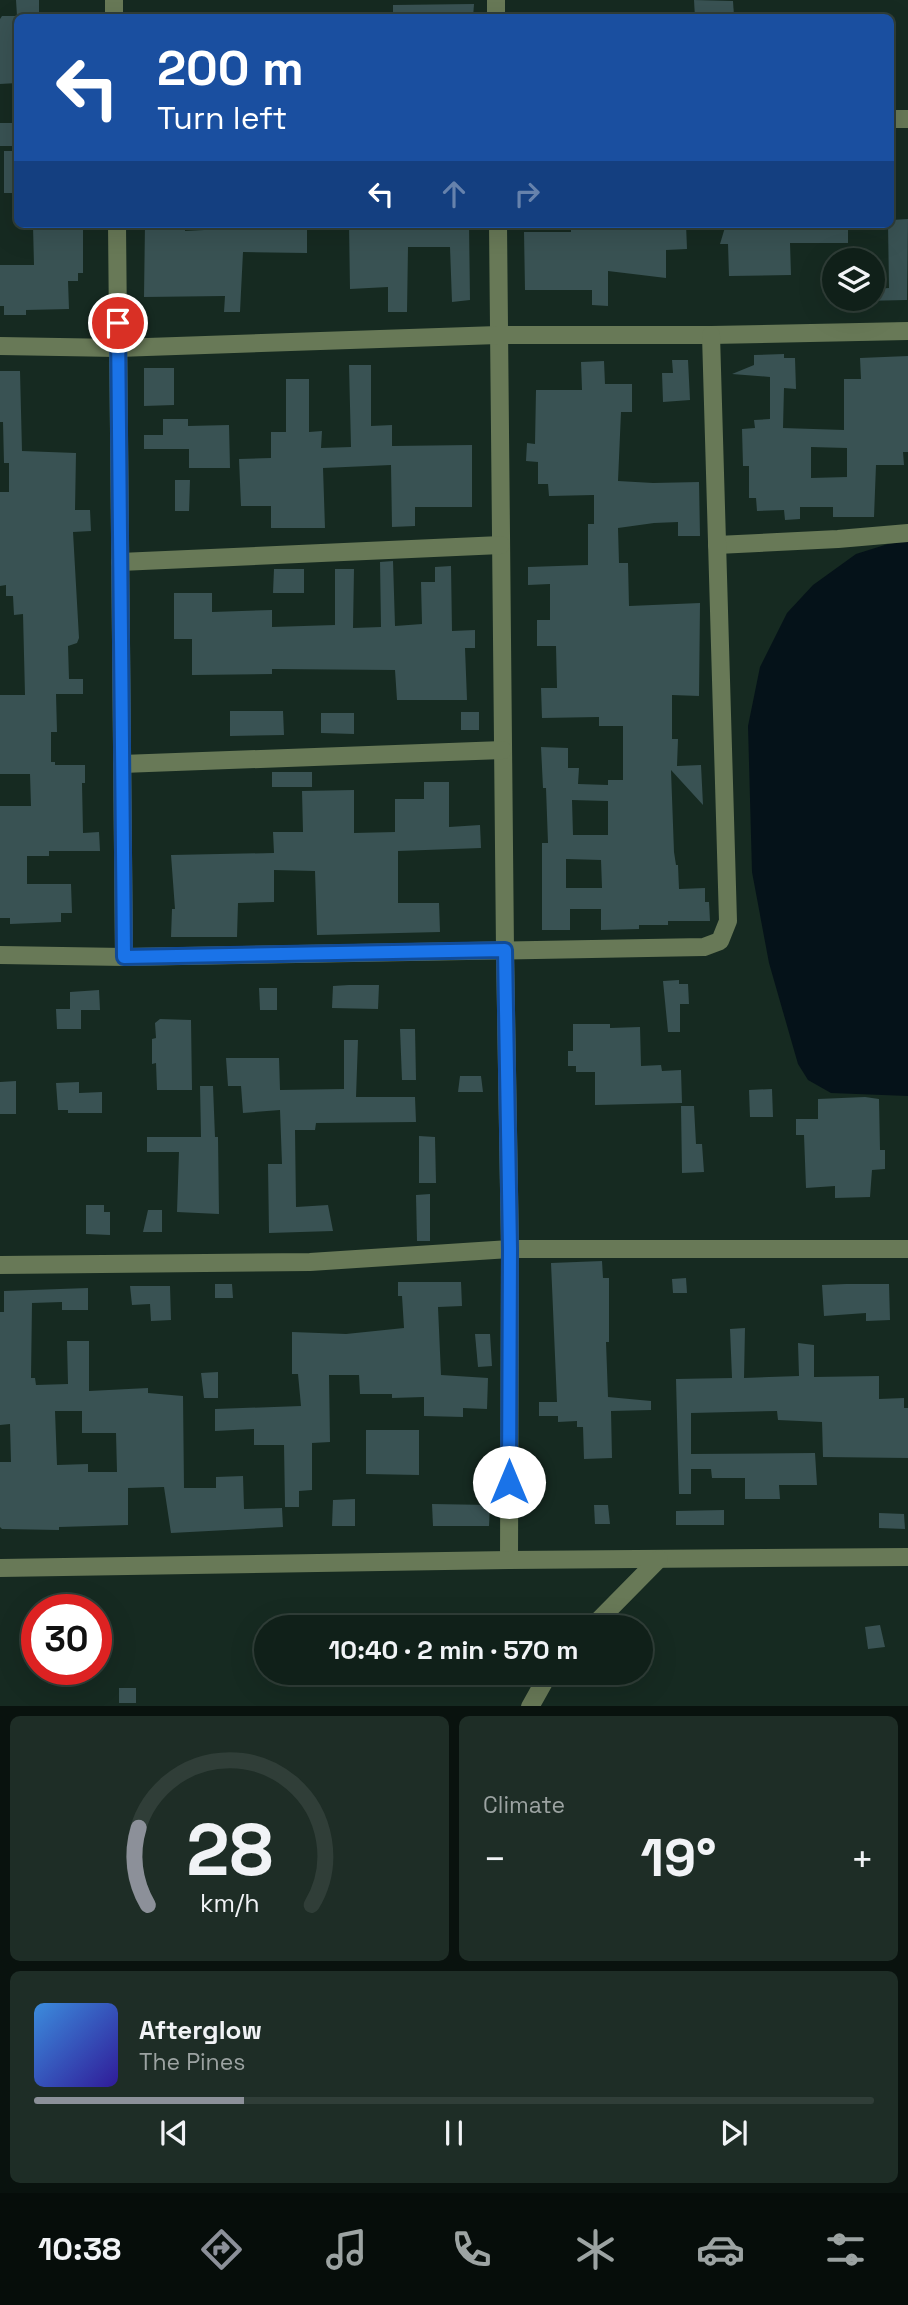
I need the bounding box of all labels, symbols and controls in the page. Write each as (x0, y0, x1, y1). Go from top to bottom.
text: 200 m (157, 37, 304, 99)
icon: left (42, 42, 133, 133)
text: Turn left (157, 98, 287, 138)
icon: left (362, 175, 400, 213)
icon: ahead (435, 175, 473, 213)
icon: right (508, 175, 546, 213)
map controls (822, 248, 885, 311)
button: layers (822, 248, 885, 311)
pin (88, 293, 148, 353)
icon: arrive (99, 304, 137, 342)
position arrow (472, 1445, 546, 1519)
speed limit sign: 30 (21, 1594, 112, 1685)
text: 10:40 · 2 min · 570 m (329, 1633, 578, 1667)
text: Climate (483, 1790, 565, 1820)
text: 28 (186, 1803, 273, 1896)
text: 19° (640, 1825, 717, 1891)
text: − (483, 1835, 507, 1883)
text: + (850, 1835, 874, 1883)
text: km/h (200, 1886, 259, 1918)
text: Afterglow (139, 2013, 262, 2047)
text: The Pines (139, 2047, 245, 2077)
icon: previous (155, 2114, 193, 2152)
icon: pause (435, 2114, 473, 2152)
icon: next (715, 2114, 753, 2152)
icon: directions (197, 2225, 246, 2274)
icon: music (322, 2225, 371, 2274)
icon: phone (447, 2225, 496, 2274)
icon: climate (571, 2225, 620, 2274)
icon: car (696, 2225, 745, 2274)
icon: filters (821, 2225, 870, 2274)
text: 10:38 (38, 2229, 121, 2269)

